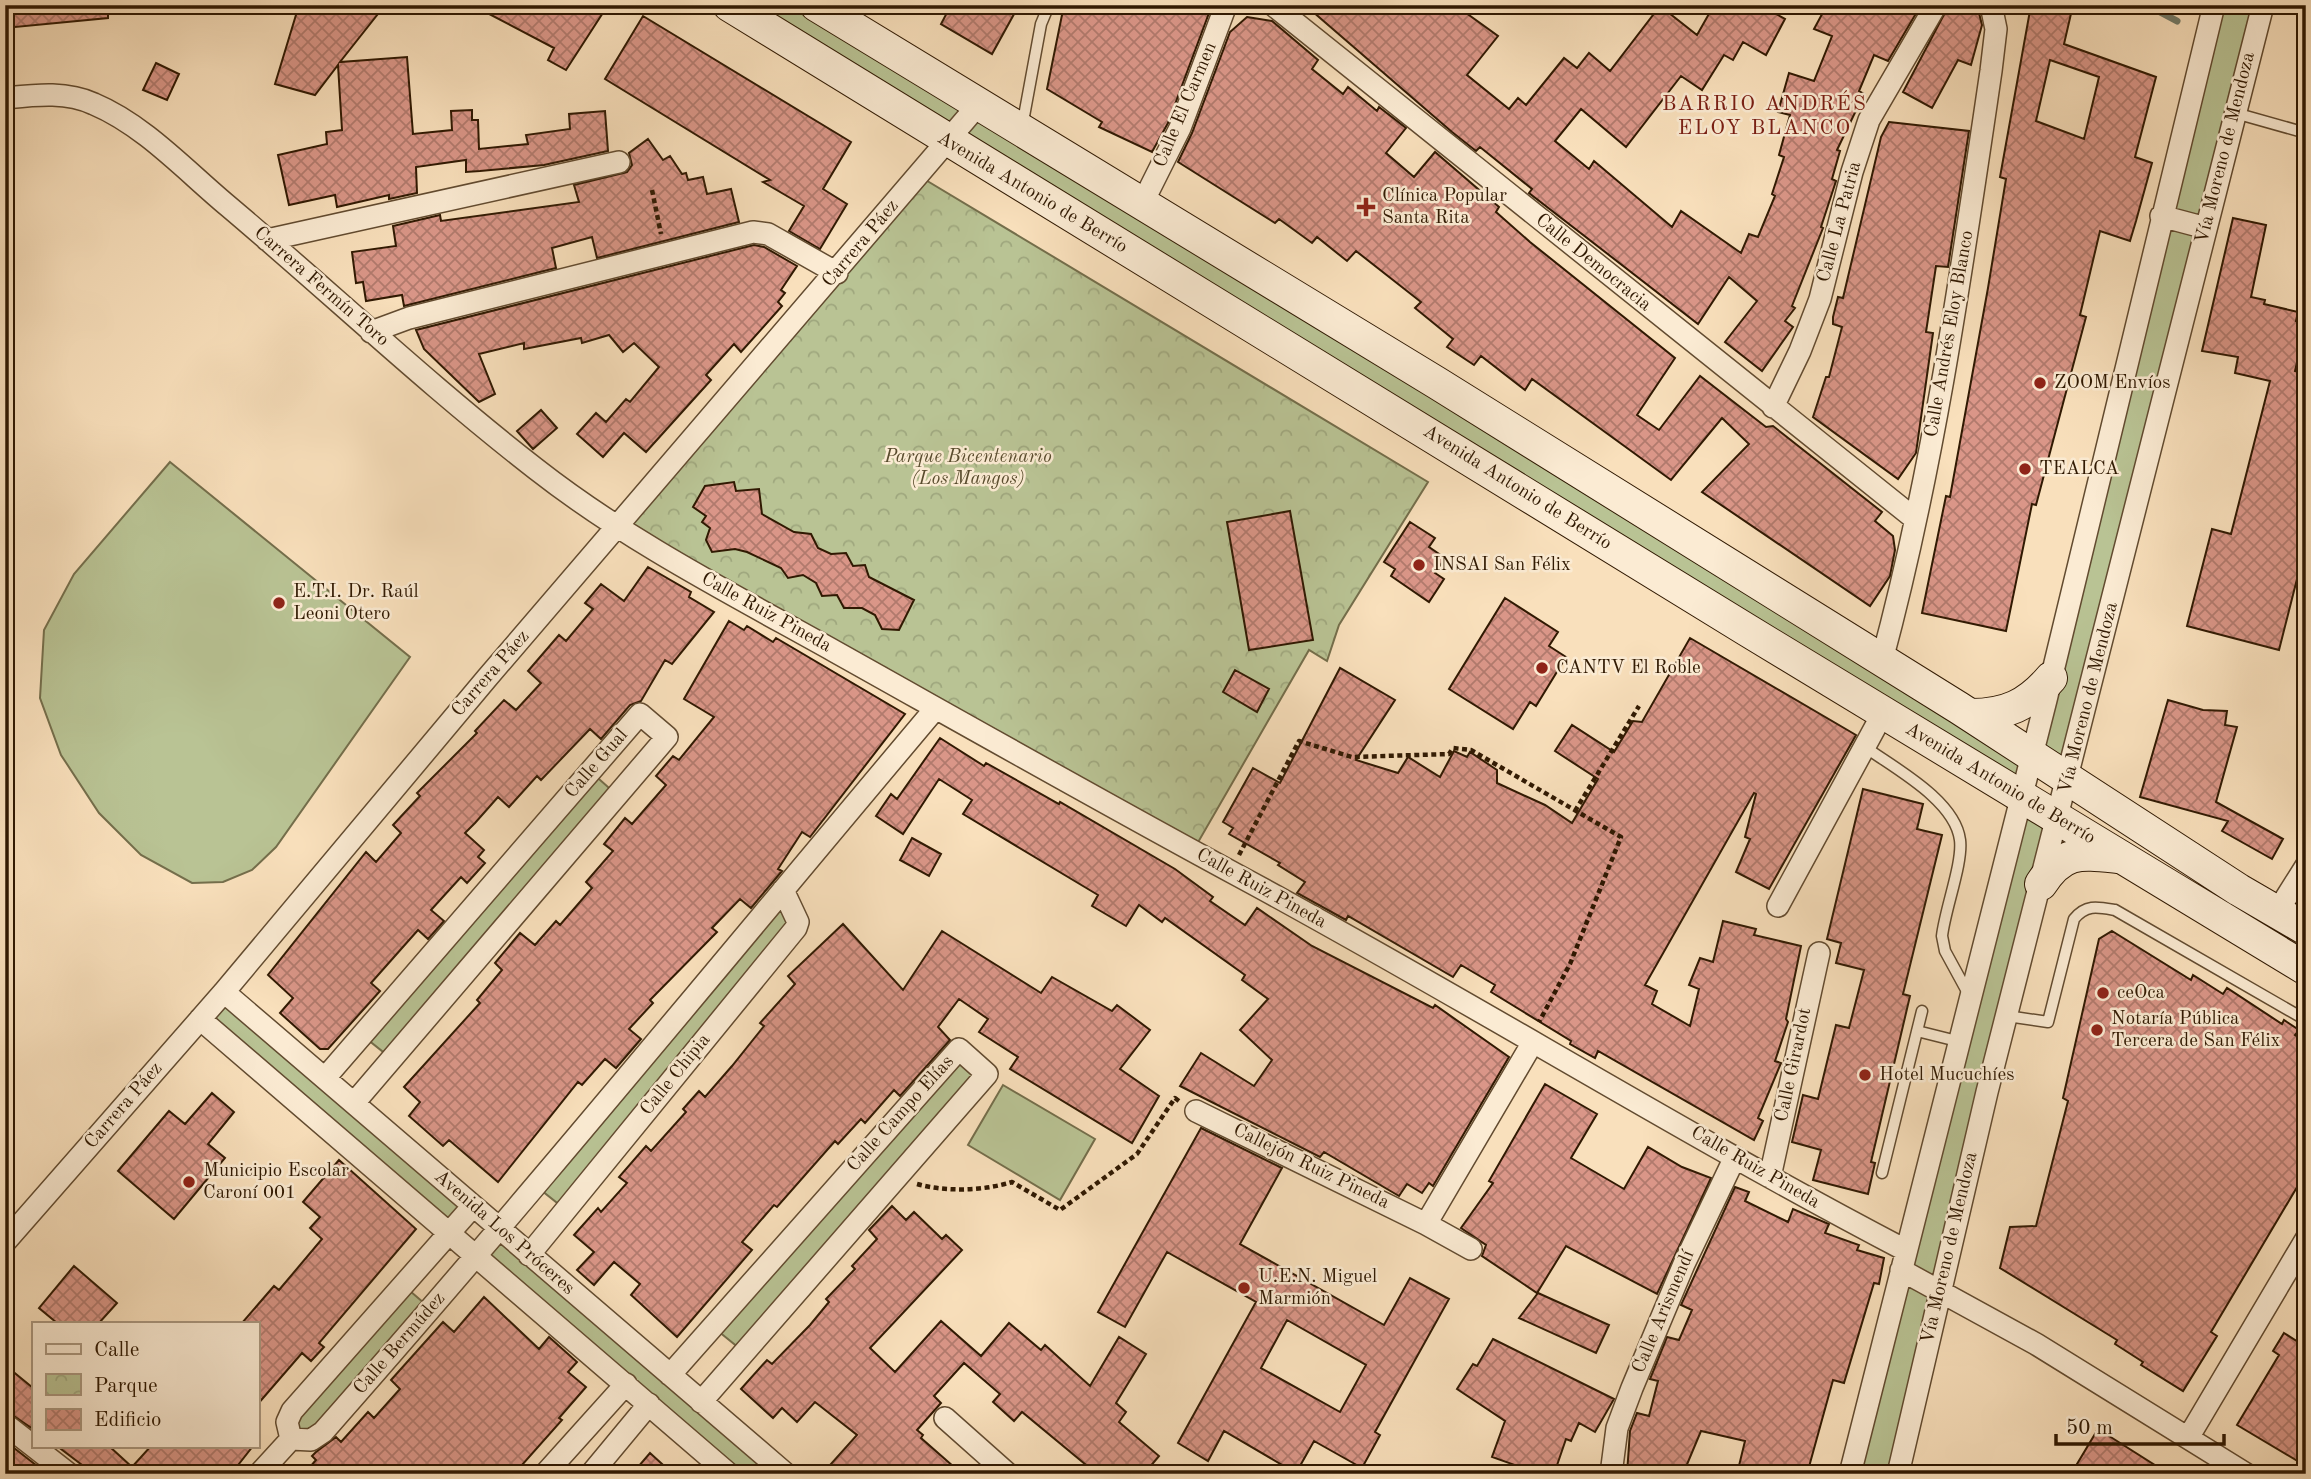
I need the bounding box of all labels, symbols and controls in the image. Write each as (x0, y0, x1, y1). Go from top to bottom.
street label: Calle El Carmen (1151, 40, 1221, 170)
street label: Vía Moreno de Mendoza (2193, 50, 2259, 246)
district label: BARRIO ANDRÉS ELOY BLANCO (1662, 90, 1868, 139)
street label: Avenida Antonio de Berrío (934, 129, 1130, 257)
street label: Calle La Patria (1815, 159, 1865, 284)
place label: Clínica Popular Santa Rita (1382, 187, 1507, 228)
street label: Carrera Páez (819, 197, 903, 291)
marker: Clínica Popular Santa Rita (1356, 197, 1376, 217)
street label: Calle Democracia (1532, 211, 1655, 316)
street label: Carrera Fermín Toro (250, 224, 392, 350)
street label: Calle Andrés Eloy Blanco (1922, 229, 1978, 439)
place label: ZOOM Envíos (2054, 374, 2170, 393)
marker: ZOOM Envíos (2032, 375, 2048, 391)
street label: Avenida Antonio de Berrío (1419, 422, 1615, 554)
park label: Parque Bicentenario (Los Mangos) (883, 448, 1052, 489)
place label: TEALCA (2039, 460, 2120, 479)
marker: TEALCA (2017, 461, 2033, 477)
place label: INSAI San Félix (1433, 556, 1571, 575)
marker: INSAI San Félix (1411, 557, 1427, 573)
street label: Calle Ruiz Pineda (698, 569, 835, 657)
place label: E.T.I. Dr. Raúl Leoni Otero (293, 583, 419, 624)
marker: E.T.I. Dr. Raúl Leoni Otero (271, 595, 287, 611)
street label: Vía Moreno de Mendoza (2056, 600, 2122, 796)
street label: Carrera Páez (449, 627, 533, 721)
place label: CANTV El Roble (1556, 659, 1701, 678)
marker: CANTV El Roble (1534, 660, 1550, 676)
street label: Avenida Antonio de Berrío (1902, 720, 2098, 848)
street label: Calle Gual (562, 726, 632, 802)
street label: Calle Ruiz Pineda (1193, 845, 1330, 933)
place label: ceOca (2117, 984, 2166, 1003)
marker: ceOca (2095, 985, 2111, 1001)
street label: Calle Girardot (1773, 1006, 1815, 1124)
place label: Notaría Pública Tercera de San Félix (2111, 1010, 2281, 1051)
marker: Notaría Pública Tercera de San Félix (2089, 1022, 2105, 1038)
street label: Calle Chipia (637, 1030, 715, 1119)
street label: Calle Campo Elías (844, 1052, 958, 1176)
street label: Carrera Páez (82, 1059, 166, 1153)
place label: Hotel Mucuchíes (1879, 1066, 2014, 1085)
marker: Hotel Mucuchíes (1857, 1067, 1873, 1083)
street label: Callejón Ruiz Pineda (1230, 1121, 1393, 1213)
street label: Calle Ruiz Pineda (1687, 1123, 1823, 1213)
street label: Vía Moreno de Mendoza (1919, 1150, 1981, 1346)
place label: Municipio Escolar Caroní 001 (203, 1162, 349, 1203)
street label: Avenida Los Próceres (430, 1167, 578, 1299)
marker: Municipio Escolar Caroní 001 (181, 1174, 197, 1190)
street label: Calle Arismendí (1630, 1247, 1699, 1376)
place label: U.E.N. Miguel Marmión (1258, 1268, 1377, 1309)
marker: U.E.N. Miguel Marmión (1236, 1280, 1252, 1296)
street label: Calle Bermúdez (351, 1289, 449, 1399)
legend (32, 1322, 259, 1448)
text: Calle (94, 1340, 139, 1361)
text: Parque (94, 1376, 158, 1397)
scale bar (2056, 1402, 2224, 1446)
text: Edificio (94, 1410, 162, 1431)
text: 50 m (2066, 1418, 2113, 1439)

